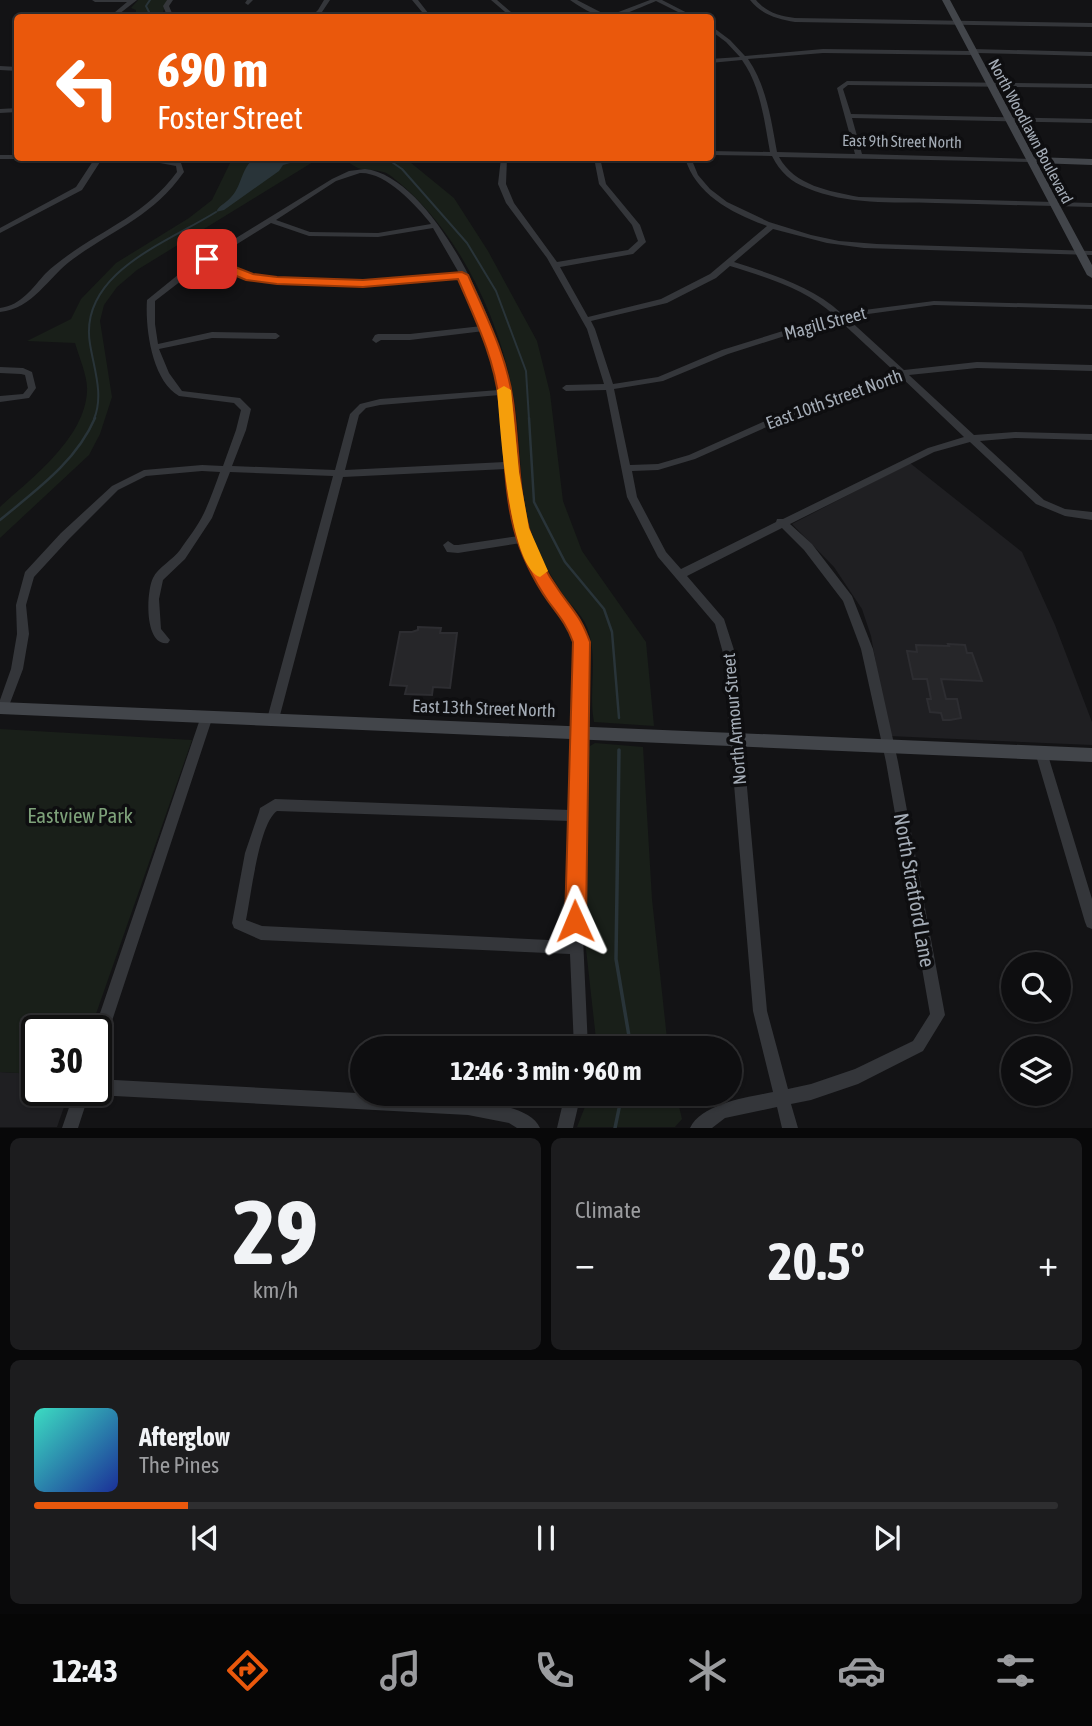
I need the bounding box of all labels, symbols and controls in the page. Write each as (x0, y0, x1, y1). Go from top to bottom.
text: 690 m (157, 41, 268, 97)
icon: left (42, 42, 133, 133)
street label: North Woodlawn Boulevard (985, 56, 1077, 206)
text: Foster Street (157, 99, 303, 136)
street label: East 9th Street North (842, 131, 962, 151)
pin (177, 229, 237, 289)
icon: arrive (188, 240, 226, 278)
street label: Magill Street (782, 302, 868, 344)
street label: East 10th Street North (763, 365, 905, 433)
street label: North Armour Street (718, 652, 750, 786)
street label: East 13th Street North (412, 695, 556, 721)
park label: Eastview Park (27, 803, 133, 827)
street label: North Stratford Lane (890, 811, 940, 969)
position arrow (538, 884, 612, 958)
map controls (1001, 952, 1071, 1106)
button: search (1001, 952, 1071, 1022)
speed limit sign: 30 (21, 1015, 112, 1106)
button: layers (1001, 1036, 1071, 1106)
text: 12:46 · 3 min · 960 m (451, 1056, 641, 1086)
text: 29 (233, 1179, 318, 1283)
text: Climate (575, 1197, 641, 1223)
text: 20.5° (768, 1231, 865, 1291)
text: − (575, 1241, 595, 1284)
text: + (1038, 1241, 1058, 1284)
text: km/h (253, 1277, 298, 1303)
text: Afterglow (139, 1422, 230, 1452)
text: The Pines (139, 1452, 219, 1478)
icon: previous (186, 1519, 224, 1557)
icon: pause (527, 1519, 565, 1557)
icon: next (868, 1519, 906, 1557)
icon: directions (223, 1646, 272, 1695)
icon: music (376, 1646, 425, 1695)
icon: phone (530, 1646, 579, 1695)
icon: climate (683, 1646, 732, 1695)
icon: car (837, 1646, 886, 1695)
icon: filters (991, 1646, 1040, 1695)
text: 12:43 (52, 1652, 118, 1689)

